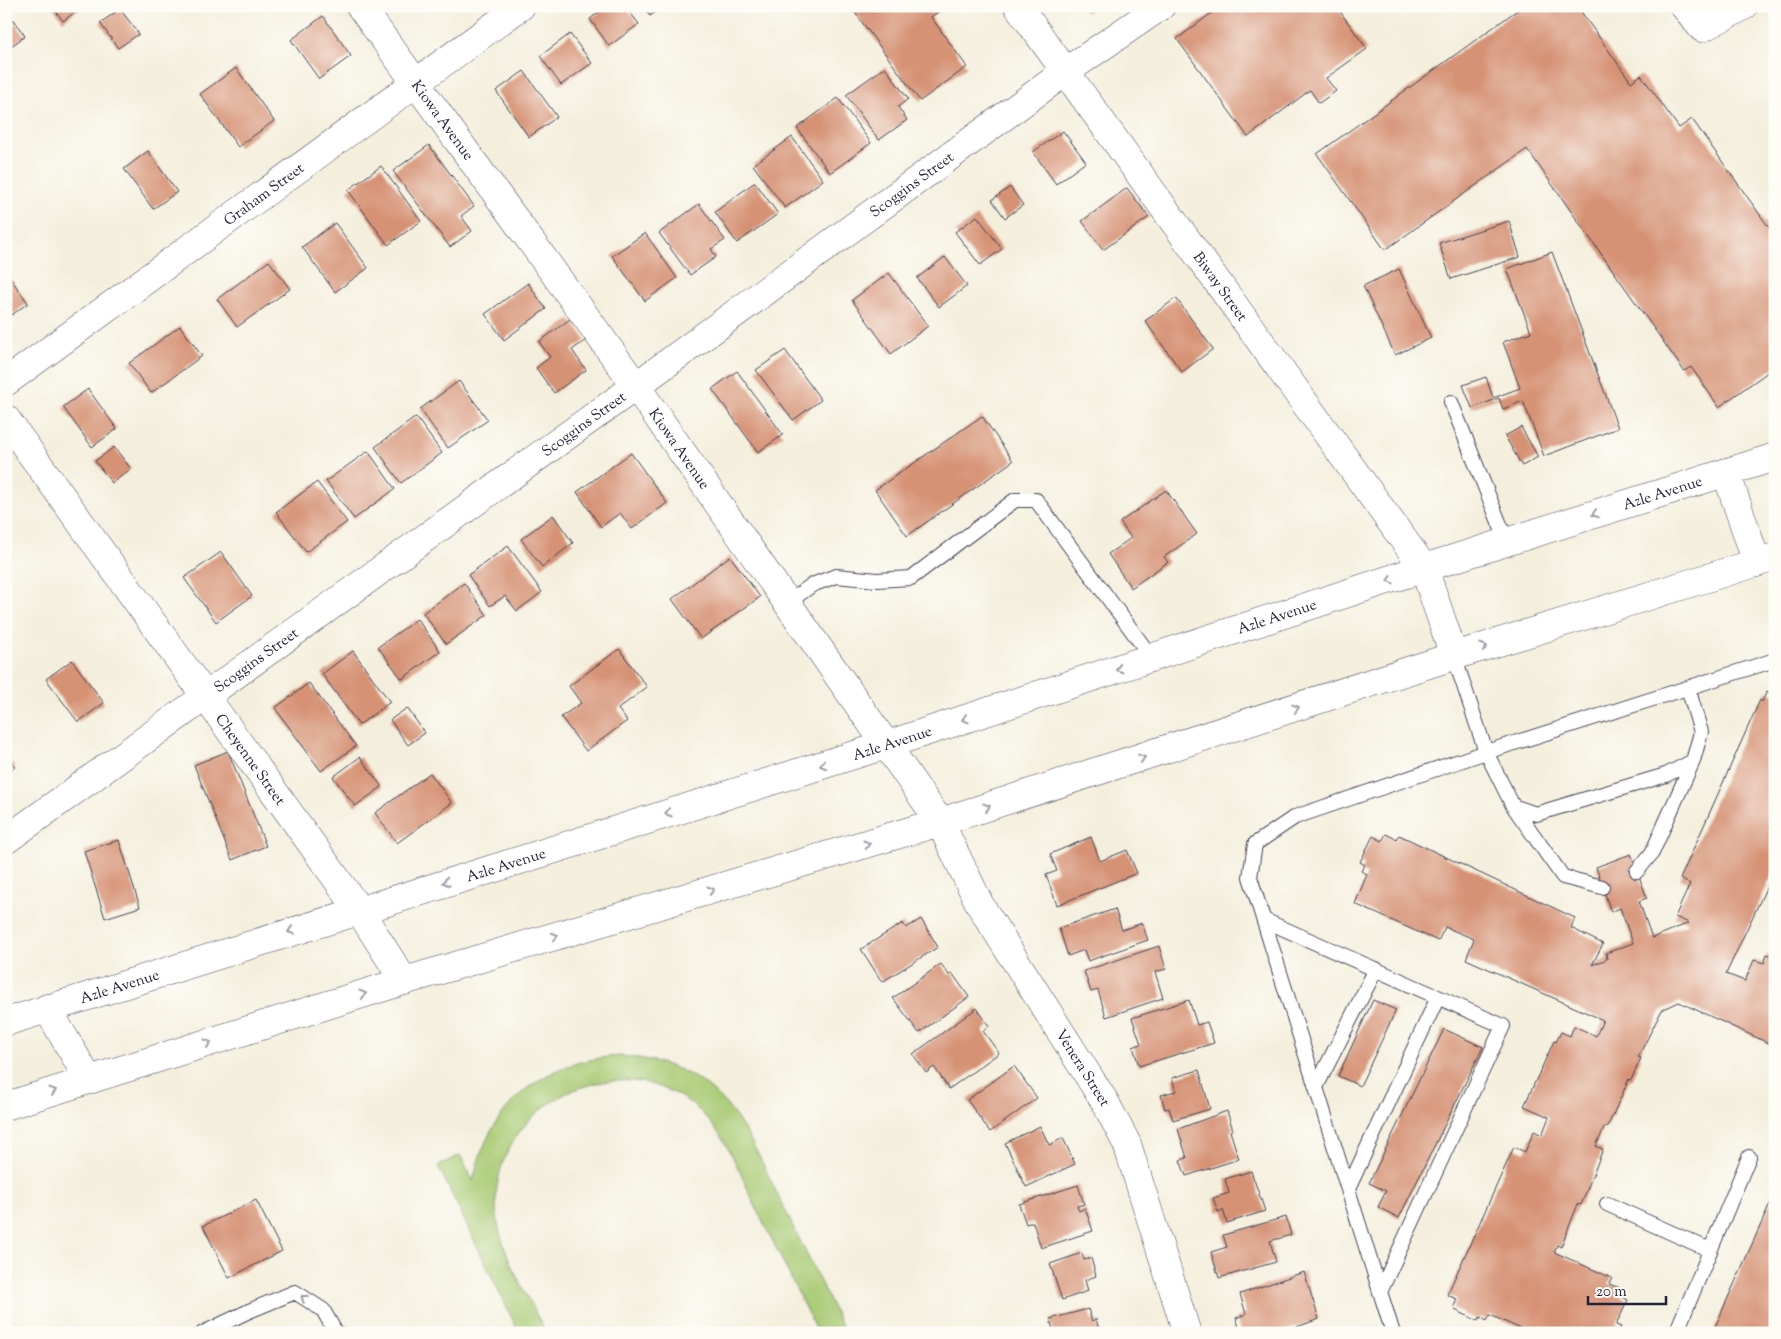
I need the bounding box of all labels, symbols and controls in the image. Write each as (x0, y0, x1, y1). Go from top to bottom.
street label: Kiowa Avenue (405, 77, 478, 165)
street label: Scoggins Street (866, 148, 959, 223)
street label: Graham Street (220, 159, 309, 232)
street label: Biway Street (1187, 248, 1252, 326)
street label: Scoggins Street (538, 387, 631, 463)
street label: Kiowa Avenue (643, 405, 714, 494)
street label: Azle Avenue (1620, 472, 1705, 516)
one-way arrow (1591, 508, 1599, 518)
one-way arrow (1386, 574, 1395, 584)
street label: Azle Avenue (1235, 595, 1320, 641)
street label: Scoggins Street (210, 624, 303, 699)
one-way arrow (1479, 643, 1488, 653)
one-way arrow (1116, 663, 1124, 673)
one-way arrow (1292, 704, 1300, 714)
street label: Cheyenne Street (209, 710, 290, 810)
one-way arrow (961, 713, 970, 723)
street label: Azle Avenue (850, 722, 935, 767)
one-way arrow (1137, 754, 1145, 764)
one-way arrow (820, 759, 828, 769)
one-way arrow (982, 803, 990, 813)
one-way arrow (664, 807, 673, 817)
one-way arrow (862, 840, 870, 850)
street label: Azle Avenue (464, 844, 549, 888)
one-way arrow (442, 877, 451, 887)
one-way arrow (706, 886, 714, 896)
one-way arrow (287, 925, 296, 935)
one-way arrow (550, 932, 559, 942)
street label: Azle Avenue (78, 965, 162, 1010)
one-way arrow (358, 990, 366, 1000)
street label: Venera Street (1050, 1026, 1115, 1111)
one-way arrow (203, 1038, 211, 1048)
one-way arrow (48, 1087, 56, 1097)
scale bar (1588, 1274, 1666, 1306)
text: 20 m (1596, 1282, 1627, 1303)
one-way arrow (300, 1295, 310, 1304)

